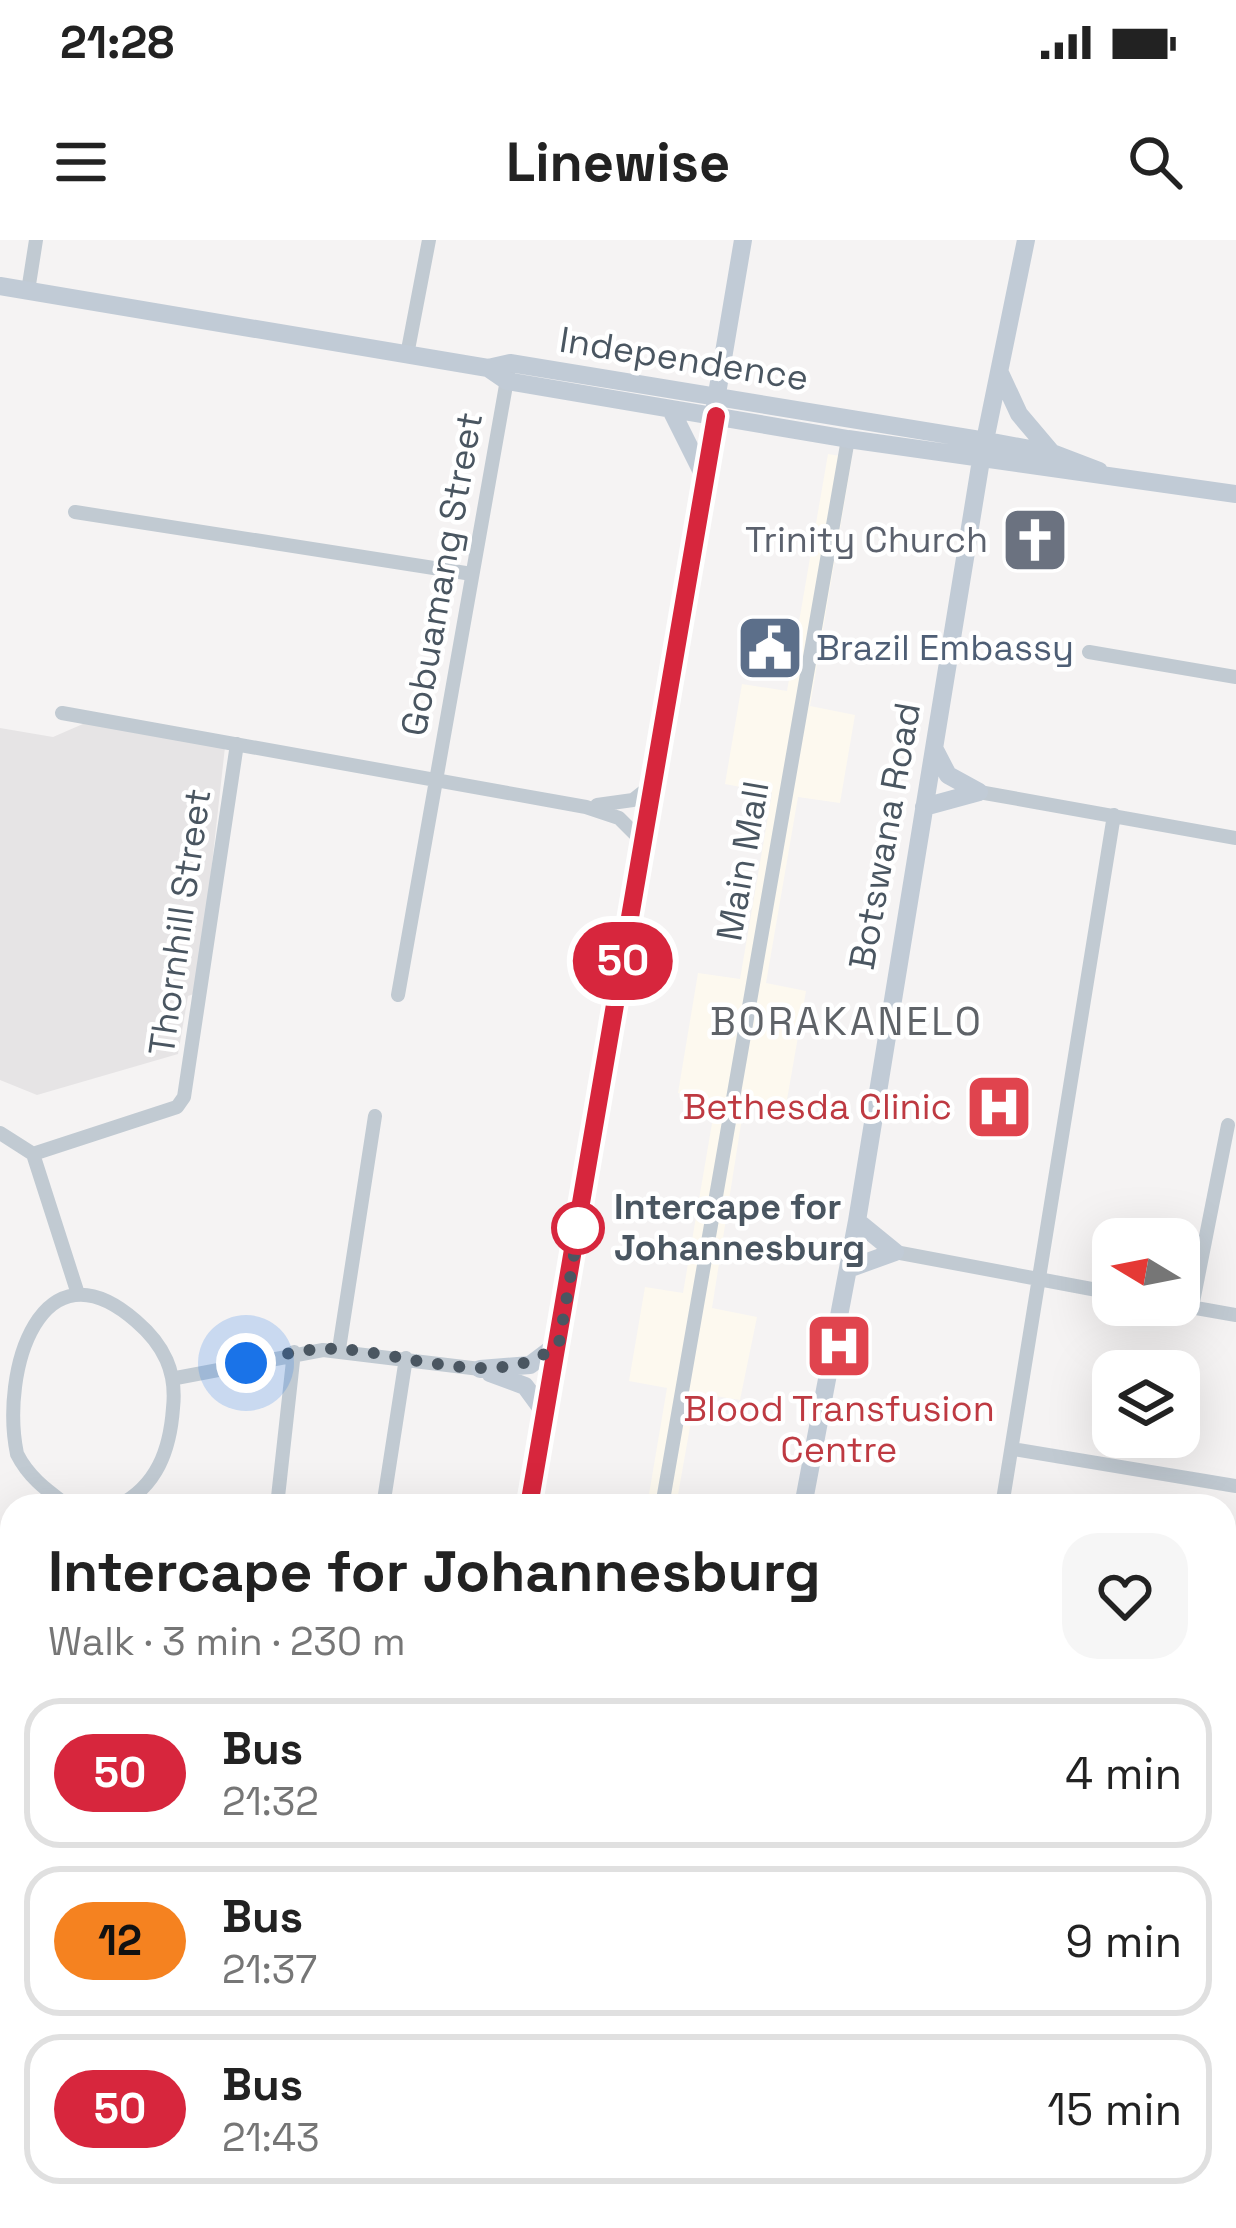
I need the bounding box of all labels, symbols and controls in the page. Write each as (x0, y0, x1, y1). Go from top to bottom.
text: 21:28 (60, 14, 174, 71)
text: Linewise (506, 128, 730, 197)
icon: menu (48, 129, 114, 195)
icon: search (1122, 129, 1188, 195)
street label: Independence (556, 317, 812, 401)
street label: Gobuamang Street (391, 408, 493, 740)
church icon: Trinity Church (1000, 505, 1070, 575)
place label: Trinity Church (745, 517, 988, 563)
public building icon: Brazil Embassy (735, 613, 805, 683)
place label: Brazil Embassy (816, 625, 1074, 671)
street label: Botswana Road (839, 699, 931, 973)
street label: Main Mall (706, 777, 780, 945)
street label: Thornhill Street (139, 786, 221, 1058)
line badge: 50 (569, 922, 677, 1000)
text: 50 (597, 934, 649, 987)
district label: BORAKANELO (710, 997, 984, 1046)
hospital icon: Bethesda Clinic (964, 1072, 1034, 1142)
place label: Bethesda Clinic (682, 1084, 952, 1130)
place label: Intercape for Johannesburg (614, 1184, 865, 1271)
marker: Intercape for Johannesburg (553, 1203, 603, 1253)
north arrow (1092, 1218, 1200, 1326)
map controls (1092, 1218, 1200, 1458)
hospital icon: Blood Transfusion Centre (804, 1311, 874, 1381)
your location (216, 1333, 276, 1393)
button: layers (1092, 1350, 1200, 1458)
place label: Blood Transfusion Centre (683, 1386, 995, 1473)
button: heart (1062, 1533, 1188, 1659)
text: Intercape for Johannesburg (48, 1535, 821, 1608)
text: Walk · 3 min · 230 m (48, 1617, 405, 1666)
text: Bus (222, 1720, 303, 1777)
text: 4 min (1065, 1745, 1182, 1802)
text: 50 (94, 1746, 146, 1799)
text: 21:32 (222, 1777, 319, 1826)
text: Bus (222, 1888, 303, 1945)
text: 9 min (1066, 1913, 1182, 1970)
text: 12 (98, 1914, 142, 1967)
text: 21:37 (222, 1945, 317, 1994)
text: Bus (222, 2056, 303, 2113)
text: 15 min (1047, 2081, 1182, 2138)
text: 50 (94, 2082, 146, 2135)
text: 21:43 (222, 2113, 320, 2162)

